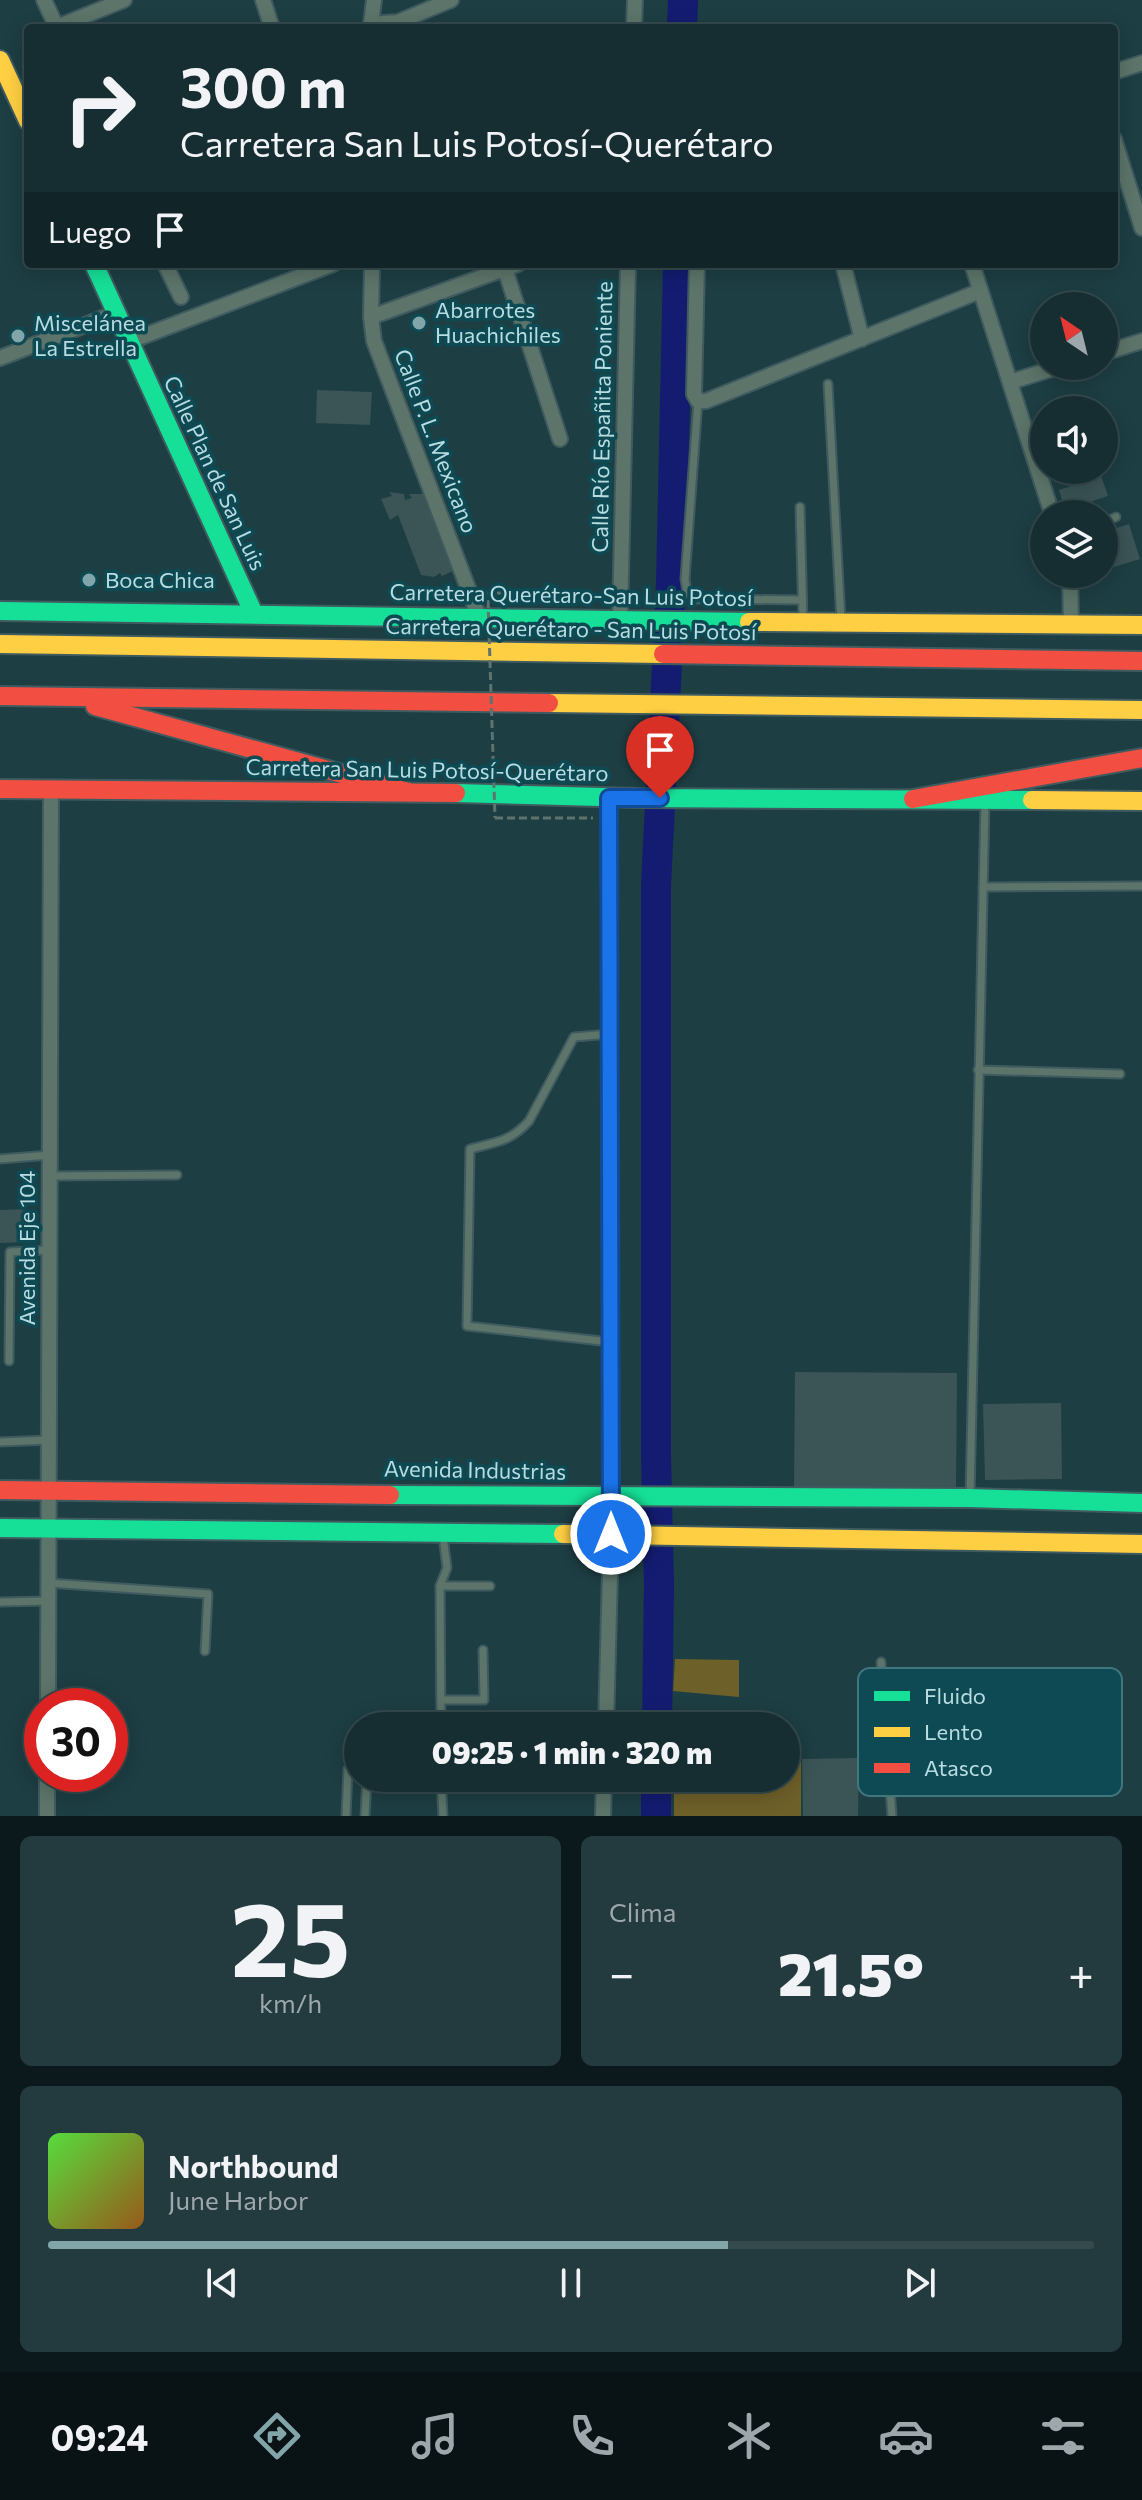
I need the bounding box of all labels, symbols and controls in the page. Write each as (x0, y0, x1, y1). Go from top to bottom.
text: 300 m (180, 51, 347, 120)
icon: right (48, 56, 152, 160)
text: Carretera San Luis Potosí-Querétaro (180, 120, 774, 164)
icon: arrive (148, 208, 192, 252)
text: Luego (48, 212, 132, 249)
street label: Calle Río Españita Poniente (586, 281, 617, 553)
north arrow (1030, 292, 1118, 380)
map controls (1030, 292, 1118, 588)
place label: Abarrotes Huachichiles (435, 296, 561, 348)
place label: Miscelánea La Estrella (34, 309, 146, 361)
marker: Abarrotes Huachichiles (410, 314, 428, 332)
marker: Miscelánea La Estrella (9, 327, 27, 345)
street label: Calle P. L. Mexicano (389, 345, 484, 537)
street label: Calle Plan de San Luis (159, 371, 272, 574)
button: sound (1030, 396, 1118, 484)
button: layers (1030, 500, 1118, 588)
place label: Boca Chica (105, 566, 215, 593)
marker: Boca Chica (80, 571, 98, 589)
street label: Carretera Querétaro-San Luis Potosí (389, 578, 754, 611)
street label: Carretera Querétaro - San Luis Potosí (385, 612, 758, 645)
pin (626, 716, 694, 798)
icon: arrive (638, 728, 682, 772)
street label: Carretera San Luis Potosí-Querétaro (245, 753, 609, 786)
street label: Avenida Eje 104 (13, 1171, 40, 1325)
street label: Avenida Industrias (384, 1454, 566, 1485)
position arrow (569, 1492, 653, 1576)
legend (858, 1668, 1122, 1796)
text: Fluido (924, 1682, 986, 1709)
speed limit sign: 30 (24, 1688, 128, 1792)
text: Lento (924, 1718, 983, 1745)
text: 09:25 · 1 min · 320 m (432, 1733, 712, 1770)
text: Atasco (924, 1754, 993, 1781)
text: 25 (231, 1871, 350, 1998)
text: Clima (609, 1896, 676, 1927)
text: 21.5° (778, 1935, 924, 2008)
text: − (609, 1945, 634, 1999)
text: + (1068, 1945, 1094, 1999)
text: km/h (259, 1987, 322, 2018)
text: Northbound (168, 2147, 339, 2184)
text: June Harbor (168, 2184, 308, 2215)
icon: previous (200, 2261, 244, 2305)
icon: pause (549, 2261, 593, 2305)
icon: next (898, 2261, 942, 2305)
icon: directions (249, 2408, 305, 2464)
icon: music (407, 2408, 463, 2464)
icon: phone (564, 2408, 620, 2464)
icon: climate (721, 2408, 777, 2464)
icon: car (878, 2408, 934, 2464)
icon: filters (1035, 2408, 1091, 2464)
text: 09:24 (51, 2414, 148, 2458)

